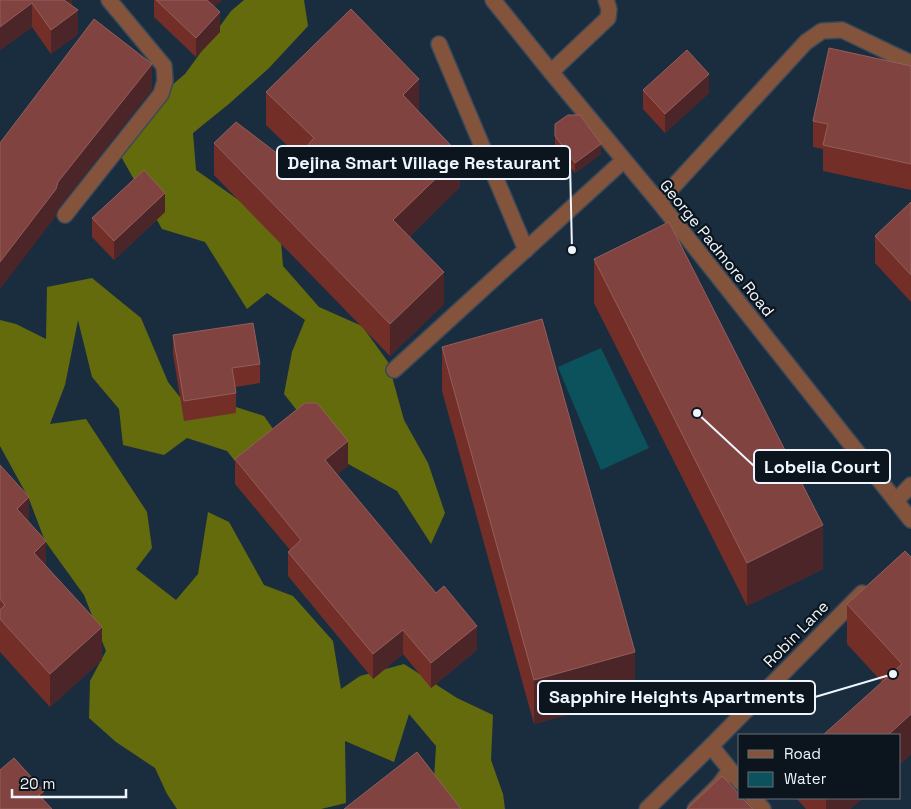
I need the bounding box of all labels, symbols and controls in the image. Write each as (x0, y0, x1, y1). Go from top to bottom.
callout: Dejina Smart Village Restaurant (277, 146, 570, 179)
text: Dejina Smart Village Restaurant (287, 151, 561, 174)
street label: George Padmore Road (655, 175, 779, 321)
callout: Lobelia Court (754, 450, 890, 483)
text: Lobelia Court (764, 455, 880, 478)
street label: Robin Lane (759, 596, 833, 672)
callout: Sapphire Heights Apartments (538, 681, 815, 714)
text: Sapphire Heights Apartments (549, 685, 805, 708)
legend (738, 734, 901, 799)
text: Road (784, 744, 821, 763)
scale bar (12, 766, 126, 798)
text: Water (784, 769, 827, 788)
text: 20 m (20, 774, 55, 793)

